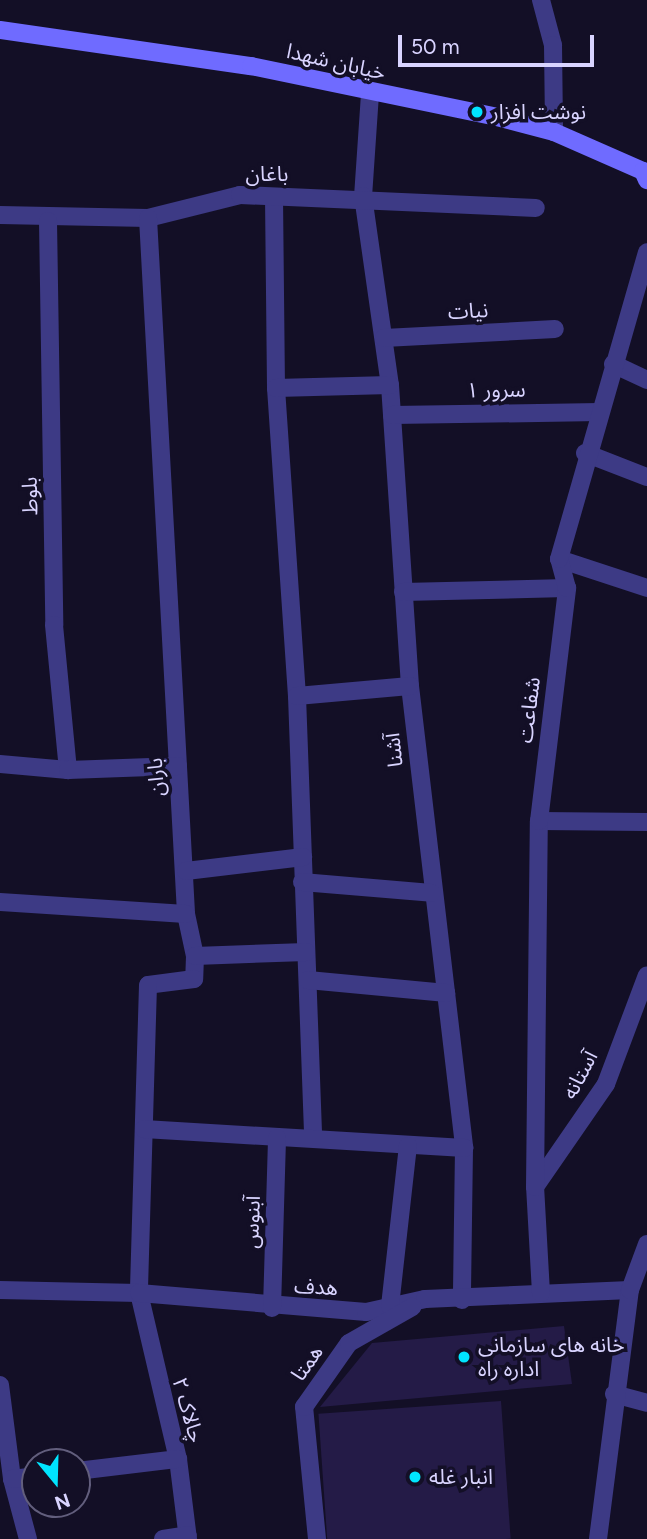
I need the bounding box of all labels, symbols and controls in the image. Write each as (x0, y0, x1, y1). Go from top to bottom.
scale bar (402, 21, 598, 65)
text: 50 m (411, 34, 460, 59)
street label: خیابان شهدا (284, 38, 388, 86)
place label: نوشت افزار (491, 99, 586, 125)
marker: نوشت افزار (469, 104, 485, 120)
street label: باغان (246, 161, 288, 187)
street label: نیات (447, 297, 489, 325)
street label: سرور ۱ (466, 377, 526, 403)
street label: بلوط (17, 477, 43, 515)
street label: شفاعت (512, 675, 546, 745)
street label: آشنا (380, 731, 408, 769)
street label: باران (142, 757, 170, 797)
street label: آستانه (557, 1046, 603, 1104)
street label: آبنوس (238, 1195, 266, 1249)
street label: هدف (293, 1273, 339, 1301)
place label: خانه های سازمانی اداره راه (478, 1332, 625, 1382)
street label: همتا (286, 1340, 328, 1386)
marker: خانه های سازمانی اداره راه (456, 1349, 472, 1365)
street label: چالاک ۲ (167, 1375, 209, 1445)
north arrow (21, 1448, 91, 1518)
place label: انبار غله (429, 1464, 493, 1490)
marker: انبار غله (407, 1469, 423, 1485)
text: N (52, 1488, 73, 1515)

